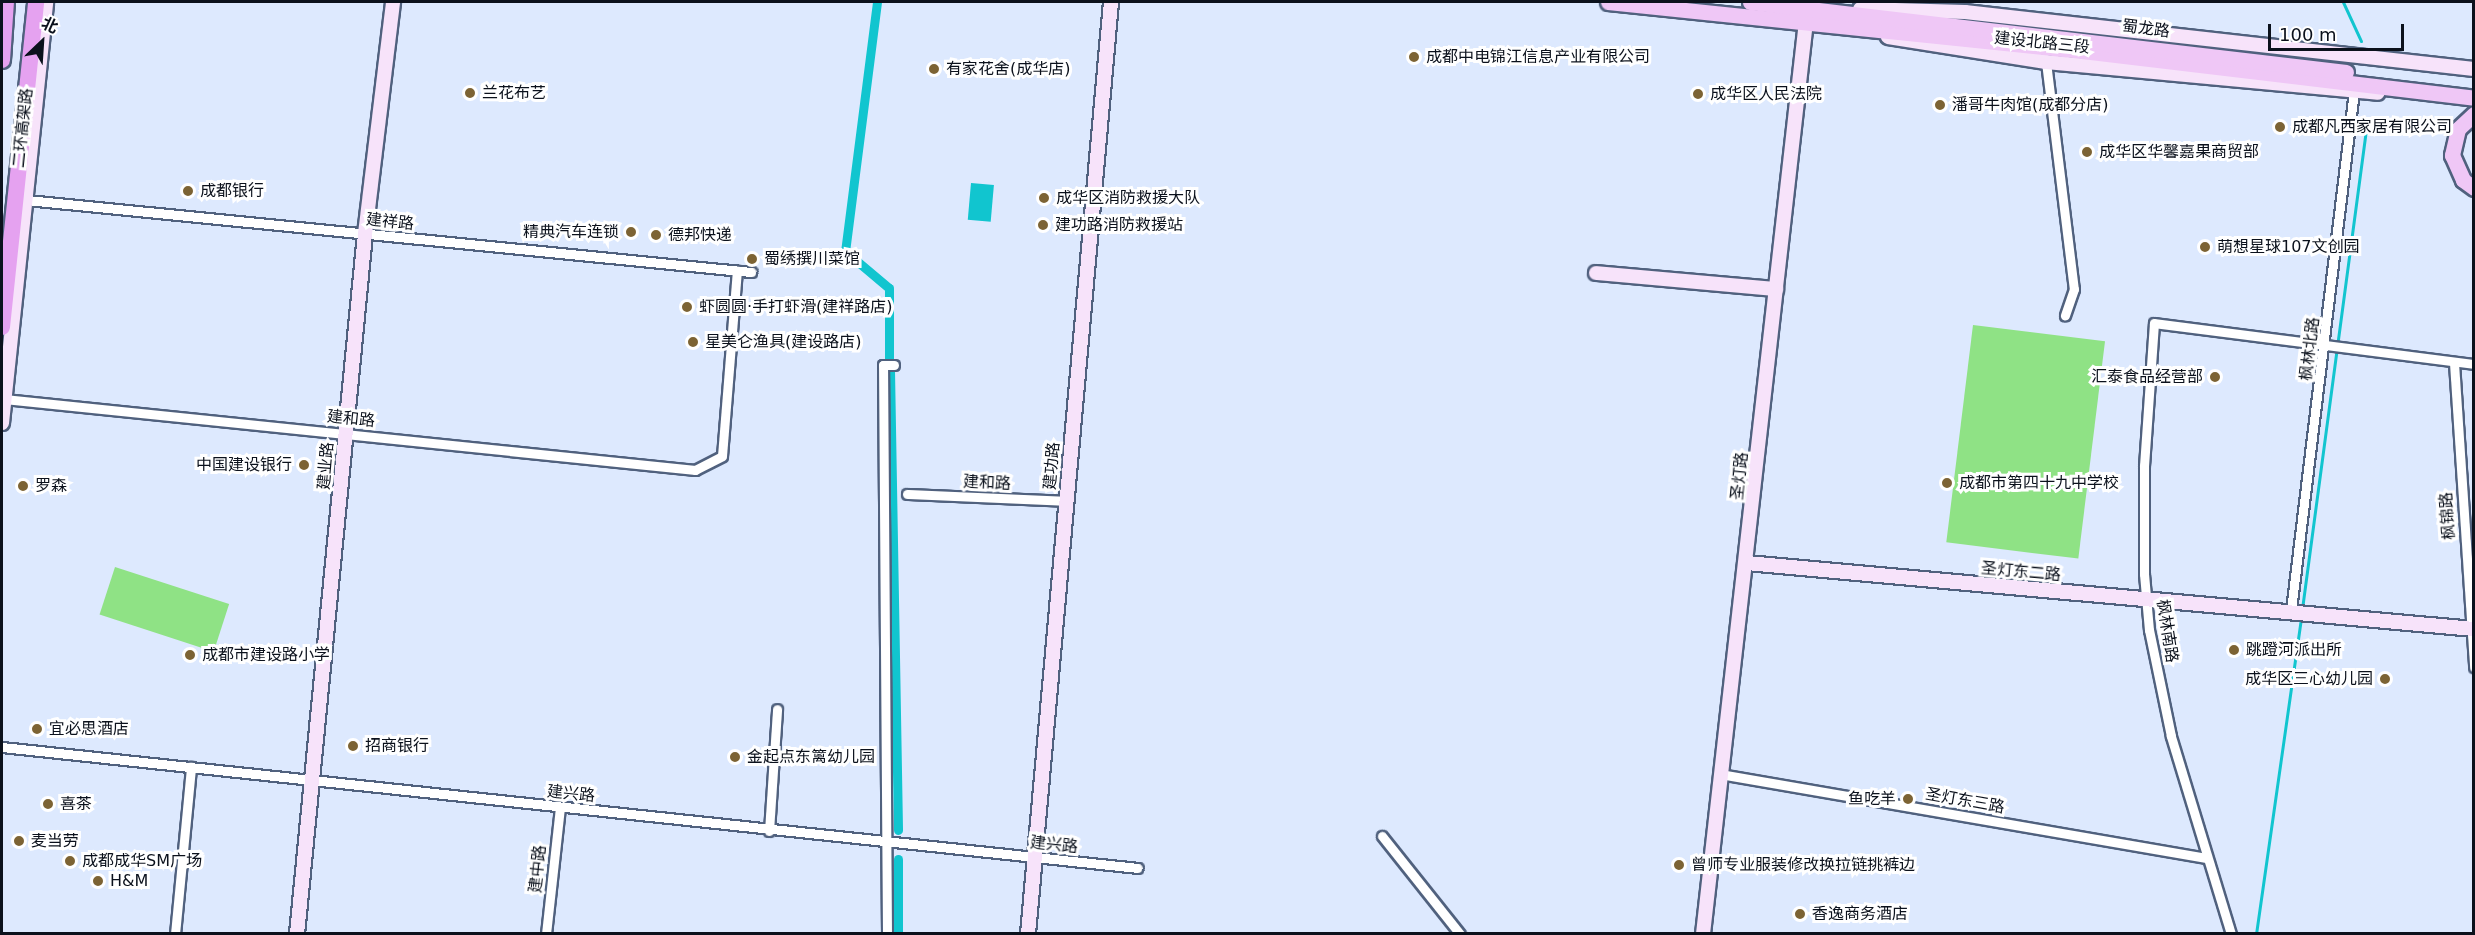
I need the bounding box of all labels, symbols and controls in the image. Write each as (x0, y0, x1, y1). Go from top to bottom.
north arrow (12, 12, 72, 72)
scale bar (2271, 12, 2408, 50)
text: 北 (39, 13, 61, 37)
street label: 蜀龙路 (2121, 17, 2171, 41)
text: 100 m (2279, 24, 2337, 45)
street label: 建设北路三段 (1993, 28, 2091, 58)
place label: 成都中电锦江信息产业有限公司 (1426, 47, 1650, 67)
marker: 成都中电锦江信息产业有限公司 (1407, 50, 1421, 64)
place label: 有家花舍(成华店) (946, 59, 1070, 79)
marker: 有家花舍(成华店) (927, 62, 941, 76)
place label: 兰花布艺 (482, 83, 546, 103)
place label: 成华区人民法院 (1710, 84, 1822, 104)
marker: 兰花布艺 (463, 86, 477, 100)
street label: 二环高架路 (9, 87, 37, 169)
marker: 成华区人民法院 (1691, 87, 1705, 101)
place label: 潘哥牛肉馆(成都分店) (1952, 95, 2108, 115)
marker: 潘哥牛肉馆(成都分店) (1933, 98, 1947, 112)
place label: 成都凡西家居有限公司 (2292, 117, 2452, 137)
marker: 成都凡西家居有限公司 (2273, 120, 2287, 134)
place label: 成华区华馨嘉果商贸部 (2099, 142, 2259, 162)
marker: 成华区华馨嘉果商贸部 (2080, 145, 2094, 159)
place label: 成都银行 (200, 181, 264, 201)
marker: 成都银行 (181, 184, 195, 198)
place label: 成华区消防救援大队 (1056, 188, 1200, 208)
marker: 成华区消防救援大队 (1037, 191, 1051, 205)
street label: 建祥路 (365, 210, 415, 234)
place label: 建功路消防救援站 (1055, 215, 1183, 235)
marker: 建功路消防救援站 (1036, 218, 1050, 232)
place label: 精典汽车连锁 (523, 222, 619, 242)
marker: 精典汽车连锁 (624, 225, 638, 239)
place label: 德邦快递 (668, 225, 732, 245)
marker: 德邦快递 (649, 228, 663, 242)
place label: 萌想星球107文创园 (2217, 237, 2360, 257)
marker: 萌想星球107文创园 (2198, 240, 2212, 254)
place label: 蜀绣撰川菜馆 (764, 249, 860, 269)
marker: 蜀绣撰川菜馆 (745, 252, 759, 266)
place label: 虾圆圆·手打虾滑(建祥路店) (699, 297, 893, 317)
marker: 虾圆圆·手打虾滑(建祥路店) (680, 300, 694, 314)
street label: 枫林北路 (2297, 316, 2323, 382)
place label: 星美仑渔具(建设路店) (705, 332, 861, 352)
marker: 星美仑渔具(建设路店) (686, 335, 700, 349)
place label: 汇泰食品经营部 (2091, 367, 2203, 387)
marker: 汇泰食品经营部 (2208, 370, 2222, 384)
street label: 建和路 (326, 407, 376, 431)
street label: 建业路 (314, 441, 338, 491)
street label: 建功路 (1040, 441, 1064, 491)
street label: 圣灯路 (1728, 451, 1752, 501)
place label: 中国建设银行 (196, 455, 292, 475)
marker: 中国建设银行 (297, 458, 311, 472)
street label: 建和路 (963, 472, 1011, 494)
place label: 成都市第四十九中学校 (1959, 473, 2119, 493)
place label: 罗森 (35, 476, 67, 496)
marker: 成都市第四十九中学校 (1940, 476, 1954, 490)
marker: 罗森 (16, 479, 30, 493)
street label: 枫锦路 (2437, 491, 2459, 541)
street label: 圣灯东二路 (1980, 559, 2062, 585)
street label: 枫林南路 (2153, 598, 2181, 664)
place label: 跳蹬河派出所 (2246, 640, 2342, 660)
marker: 跳蹬河派出所 (2227, 643, 2241, 657)
place label: 成都市建设路小学 (202, 645, 330, 665)
marker: 成都市建设路小学 (183, 648, 197, 662)
place label: 成华区三心幼儿园 (2245, 669, 2373, 689)
marker: 成华区三心幼儿园 (2378, 672, 2392, 686)
place label: 宜必思酒店 (49, 719, 129, 739)
marker: 宜必思酒店 (30, 722, 44, 736)
place label: 招商银行 (365, 736, 429, 756)
marker: 招商银行 (346, 739, 360, 753)
place label: 金起点东篱幼儿园 (747, 747, 875, 767)
marker: 金起点东篱幼儿园 (728, 750, 742, 764)
street label: 建兴路 (546, 782, 596, 806)
street label: 圣灯东三路 (1924, 785, 2006, 817)
place label: 鱼吃羊 (1848, 789, 1896, 809)
marker: 鱼吃羊 (1901, 792, 1915, 806)
place label: 喜茶 (60, 794, 92, 814)
marker: 喜茶 (41, 797, 55, 811)
place label: 麦当劳 (31, 831, 79, 851)
street label: 建兴路 (1029, 833, 1079, 857)
marker: 麦当劳 (12, 834, 26, 848)
street label: 建中路 (526, 844, 550, 894)
place label: 成都成华SM广场 (82, 851, 202, 871)
marker: 成都成华SM广场 (63, 854, 77, 868)
place label: 曾师专业服装修改换拉链挑裤边 (1691, 855, 1915, 875)
marker: 曾师专业服装修改换拉链挑裤边 (1672, 858, 1686, 872)
place label: H&M (110, 871, 148, 891)
marker: H&M (91, 874, 105, 888)
place label: 香逸商务酒店 (1812, 904, 1908, 924)
marker: 香逸商务酒店 (1793, 907, 1807, 921)

